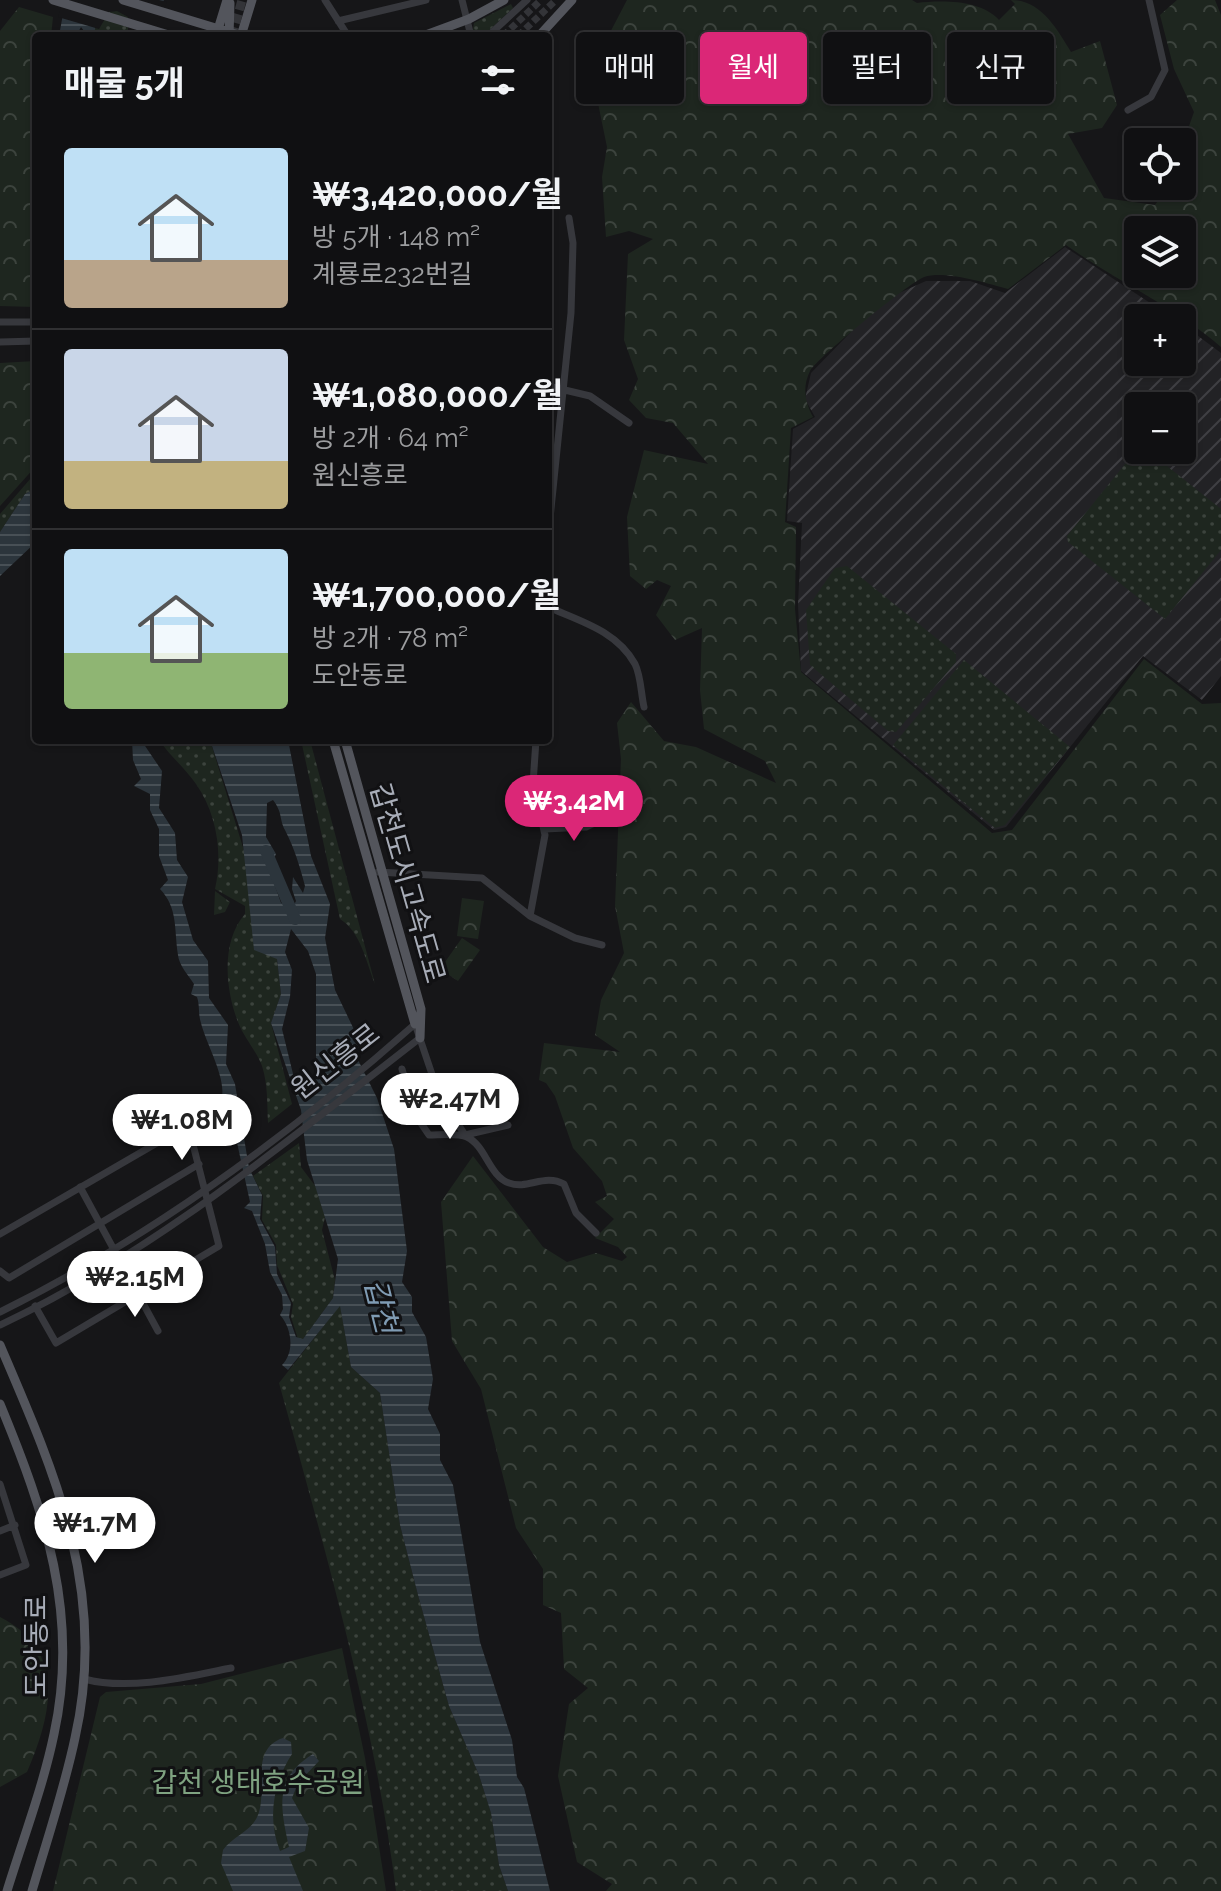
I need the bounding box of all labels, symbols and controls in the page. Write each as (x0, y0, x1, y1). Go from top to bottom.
chip: 매매 (576, 32, 684, 104)
chip: 월세 (700, 32, 807, 104)
chip: 필터 (823, 32, 931, 104)
chip: 신규 (947, 32, 1054, 104)
icon: filters (476, 58, 520, 102)
text: 매물 5개 (64, 63, 185, 103)
map controls (1124, 128, 1196, 464)
button: locate (1124, 128, 1196, 200)
text: ₩3,420,000/월 (312, 174, 563, 214)
icon: home (128, 180, 224, 276)
button: layers (1124, 216, 1196, 288)
text: 방 5개 · 148 m² (312, 222, 480, 252)
text: 계룡로232번길 (312, 259, 473, 289)
button: + (1124, 304, 1196, 376)
text: ₩1,080,000/월 (312, 375, 563, 415)
icon: home (128, 381, 224, 477)
button: − (1124, 392, 1196, 464)
text: 방 2개 · 64 m² (312, 423, 469, 453)
text: 원신흥로 (312, 460, 408, 490)
text: ₩1,700,000/월 (312, 575, 561, 615)
icon: home (128, 581, 224, 677)
text: 방 2개 · 78 m² (312, 623, 468, 653)
text: 도안동로 (312, 660, 408, 690)
pin: ₩3.42M (509, 775, 639, 843)
street label: 갑천도시고속도로 (363, 780, 452, 987)
text: ₩3.42M (523, 786, 625, 816)
street label: 원신흥로 (285, 1017, 386, 1106)
pin: ₩2.47M (385, 1073, 515, 1141)
text: ₩2.47M (399, 1084, 501, 1114)
pin: ₩1.08M (117, 1094, 247, 1162)
text: ₩1.08M (131, 1105, 233, 1135)
pin: ₩2.15M (70, 1251, 200, 1319)
text: ₩2.15M (85, 1262, 185, 1292)
water label: 갑천 (358, 1275, 406, 1340)
pin: ₩1.7M (39, 1497, 151, 1565)
text: ₩1.7M (52, 1508, 138, 1538)
street label: 도안동로 (20, 1594, 53, 1698)
park label: 갑천 생태호수공원 (151, 1766, 365, 1799)

